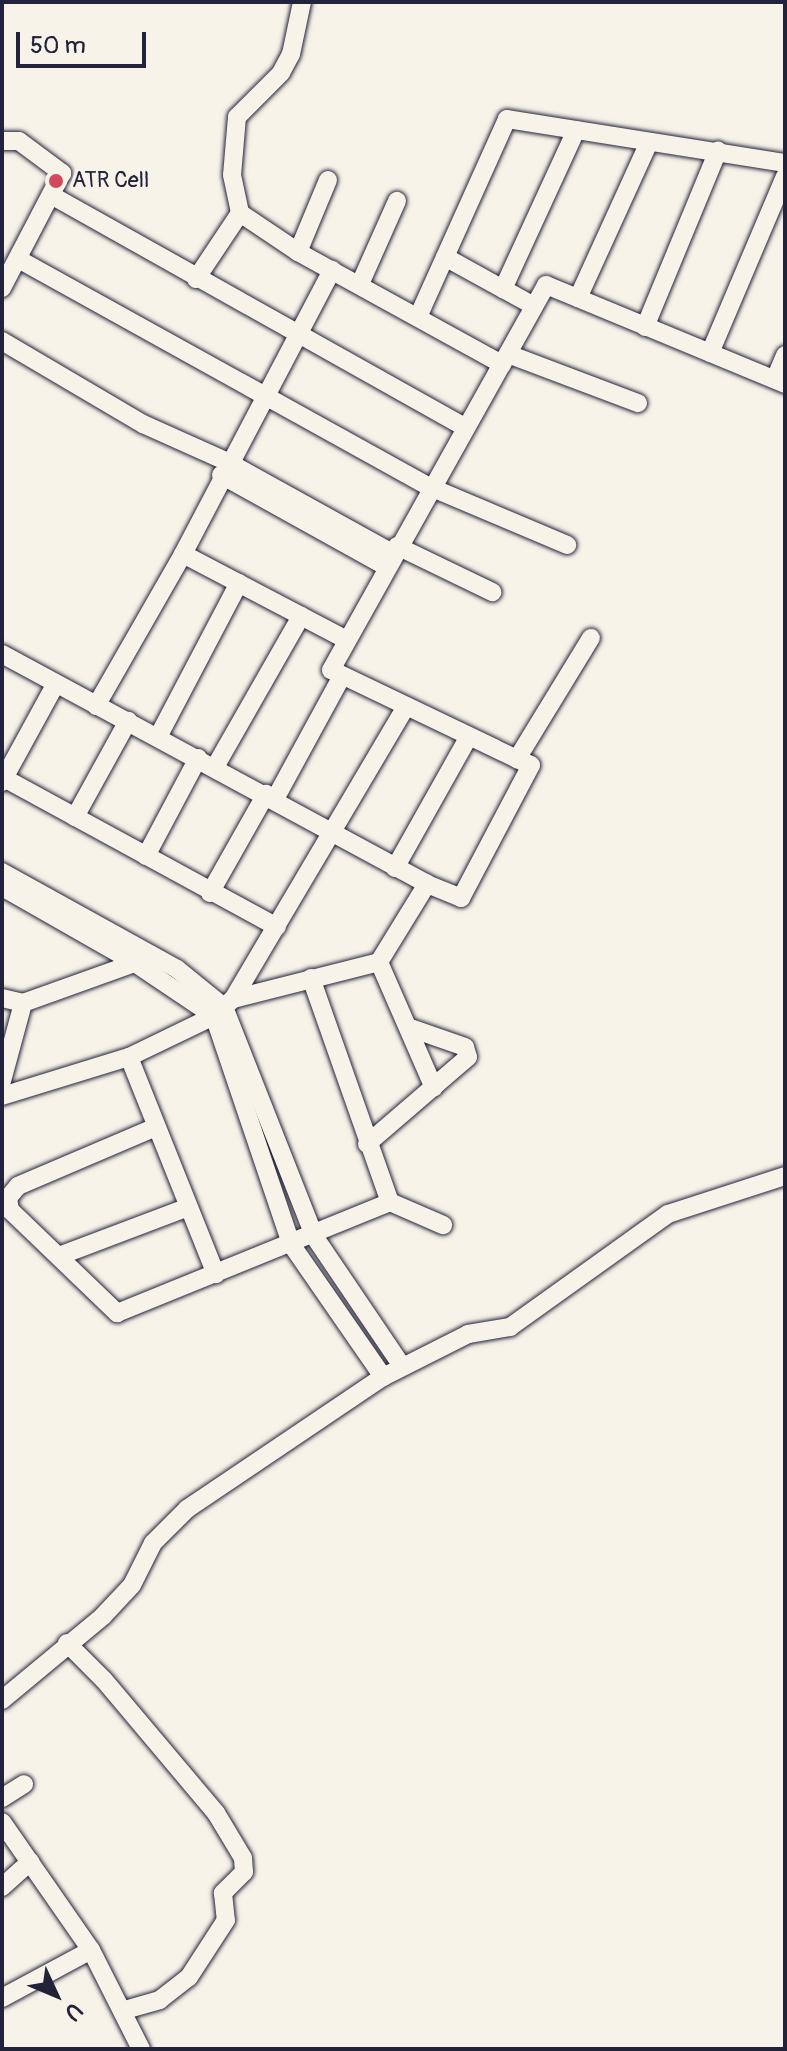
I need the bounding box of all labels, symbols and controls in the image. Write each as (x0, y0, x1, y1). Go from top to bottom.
scale bar (20, 16, 150, 66)
text: 50 m (30, 31, 86, 60)
place label: ATR Cell (72, 168, 149, 194)
marker: ATR Cell (47, 172, 65, 190)
north arrow (16, 1955, 96, 2035)
text: U (58, 1997, 88, 2027)

